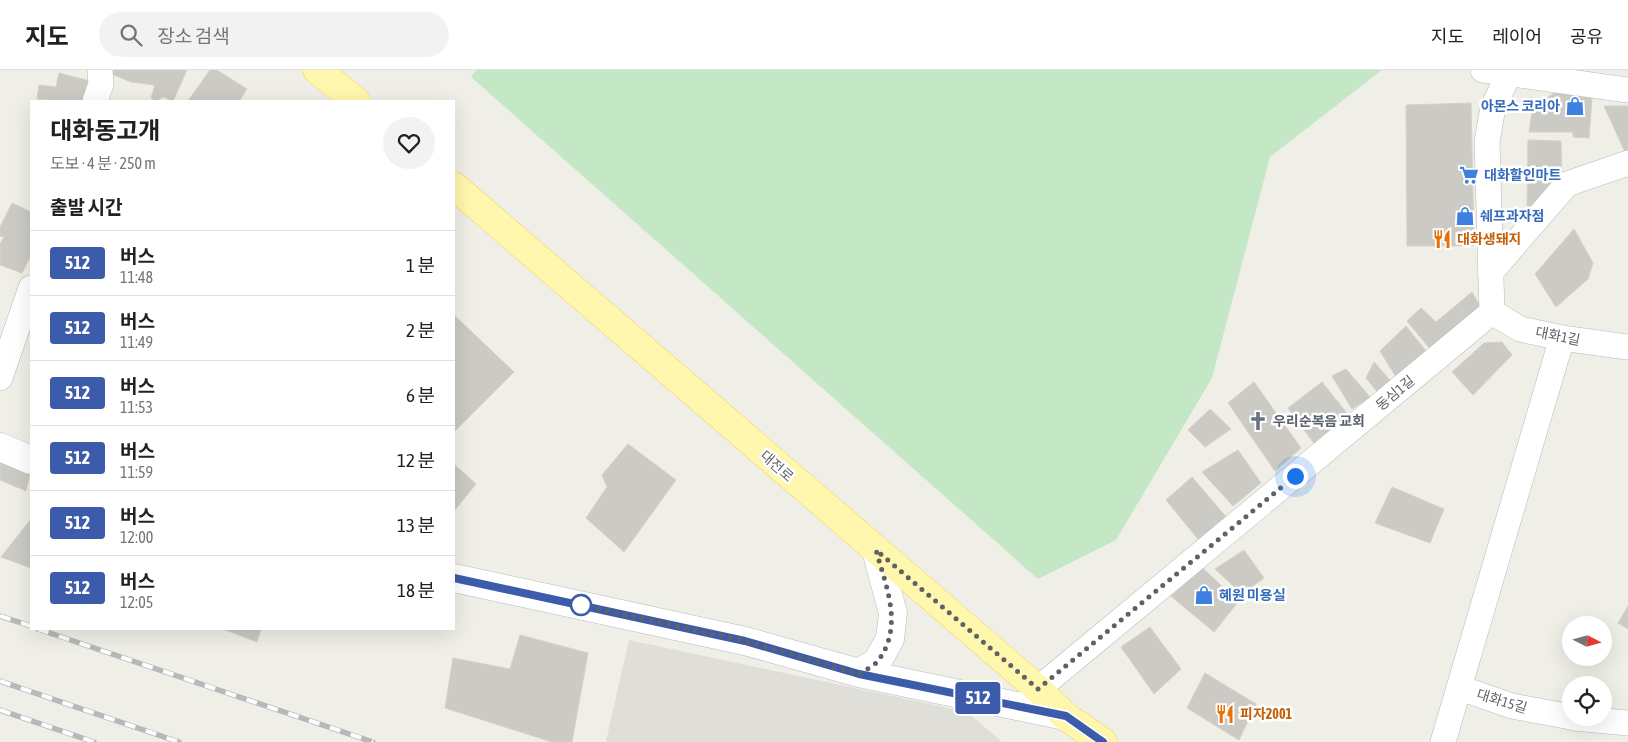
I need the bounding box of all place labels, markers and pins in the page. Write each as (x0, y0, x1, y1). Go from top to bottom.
shop icon: 아몬스 코리아 (1564, 95, 1586, 117)
place label: 아몬스 코리아 (1481, 98, 1560, 114)
supermarket icon: 대화할인마트 (1458, 164, 1480, 186)
place label: 대화할인마트 (1484, 167, 1561, 183)
shop icon: 쉐프과자점 (1454, 205, 1476, 227)
place label: 쉐프과자점 (1480, 208, 1544, 224)
restaurant icon: 대화생돼지 (1431, 228, 1453, 250)
place label: 대화생돼지 (1457, 231, 1521, 247)
church icon: 우리순복음 교회 (1247, 410, 1269, 432)
place label: 우리순복음 교회 (1273, 413, 1365, 429)
shop icon: 혜원 미용실 (1193, 584, 1215, 606)
place label: 혜원 미용실 (1219, 587, 1285, 603)
unlabelled marker (570, 594, 592, 616)
restaurant icon: 피자2001 (1214, 703, 1236, 725)
place label: 피자2001 (1240, 706, 1292, 722)

